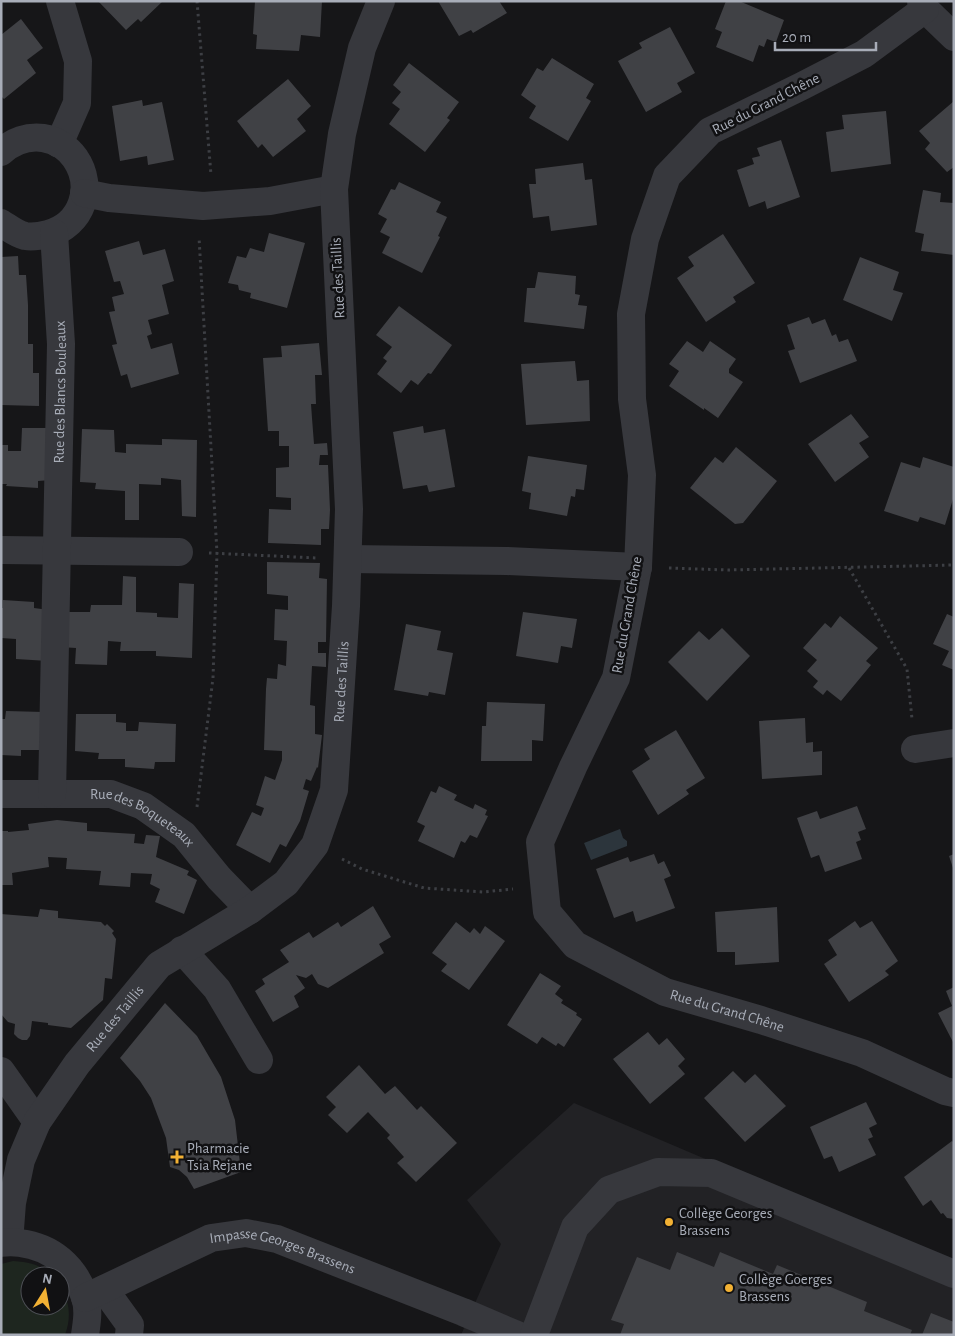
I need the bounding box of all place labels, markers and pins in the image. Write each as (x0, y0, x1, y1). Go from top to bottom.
place label: Pharmacie Tsia Rejane (187, 1141, 252, 1173)
marker: Pharmacie Tsia Rejane (171, 1151, 183, 1163)
place label: Collège Georges Brassens (679, 1206, 772, 1238)
marker: Collège Georges Brassens (663, 1216, 675, 1228)
place label: Collège Goerges Brassens (739, 1272, 832, 1304)
marker: Collège Goerges Brassens (723, 1282, 735, 1294)

